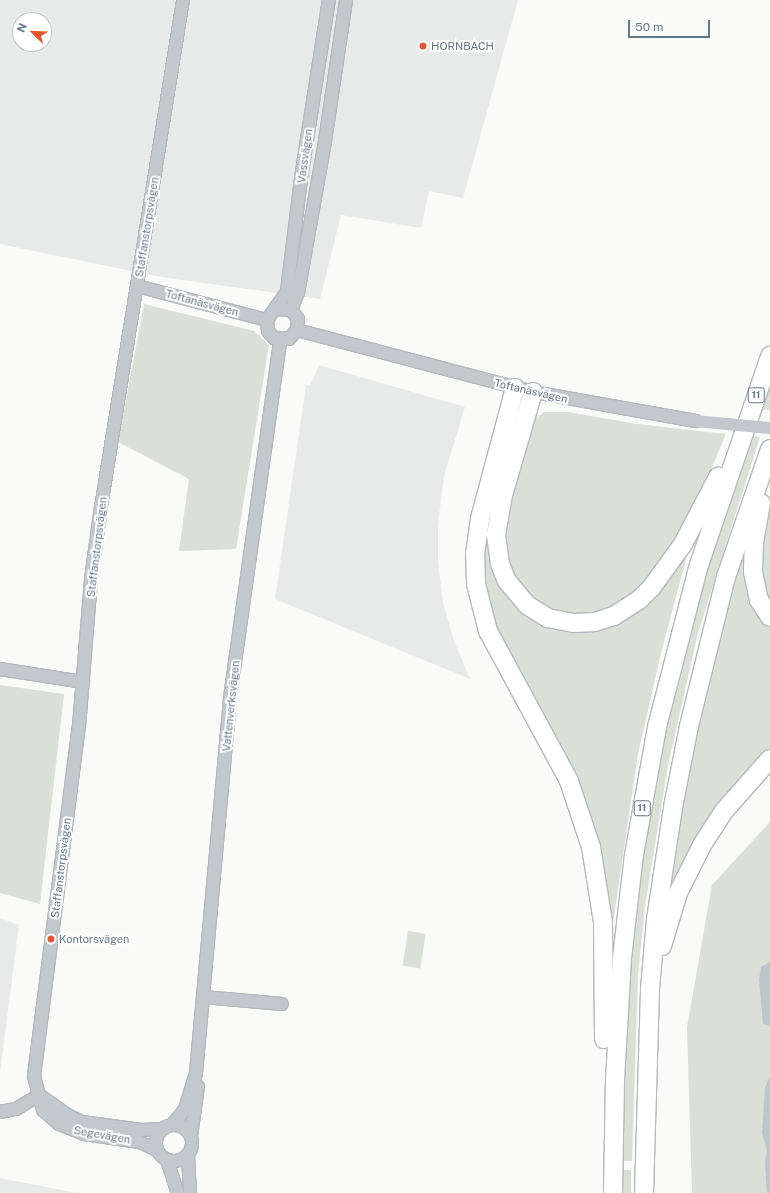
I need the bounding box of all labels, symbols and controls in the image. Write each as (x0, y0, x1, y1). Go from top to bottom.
north arrow (12, 12, 52, 52)
scale bar (630, 12, 712, 38)
text: 50 m (635, 20, 663, 34)
text: N (15, 21, 29, 34)
place label: HORNBACH (431, 39, 494, 53)
marker: HORNBACH (418, 41, 428, 51)
street label: Vassvägen (295, 128, 315, 184)
street label: Staffanstorpsvägen (133, 176, 161, 278)
street label: Toftanäsvägen (164, 287, 240, 319)
street label: Toftanäsvägen (493, 376, 569, 406)
road number: 11 (747, 387, 765, 403)
street label: Staffanstorpsvägen (84, 496, 110, 598)
street label: Vattenverksvägen (220, 660, 242, 752)
road number: 11 (633, 800, 651, 816)
street label: Staffanstorpsvägen (48, 817, 74, 919)
place label: Kontorsvägen (59, 932, 129, 946)
marker: Kontorsvägen (46, 934, 56, 944)
street label: Segevägen (73, 1124, 131, 1146)

